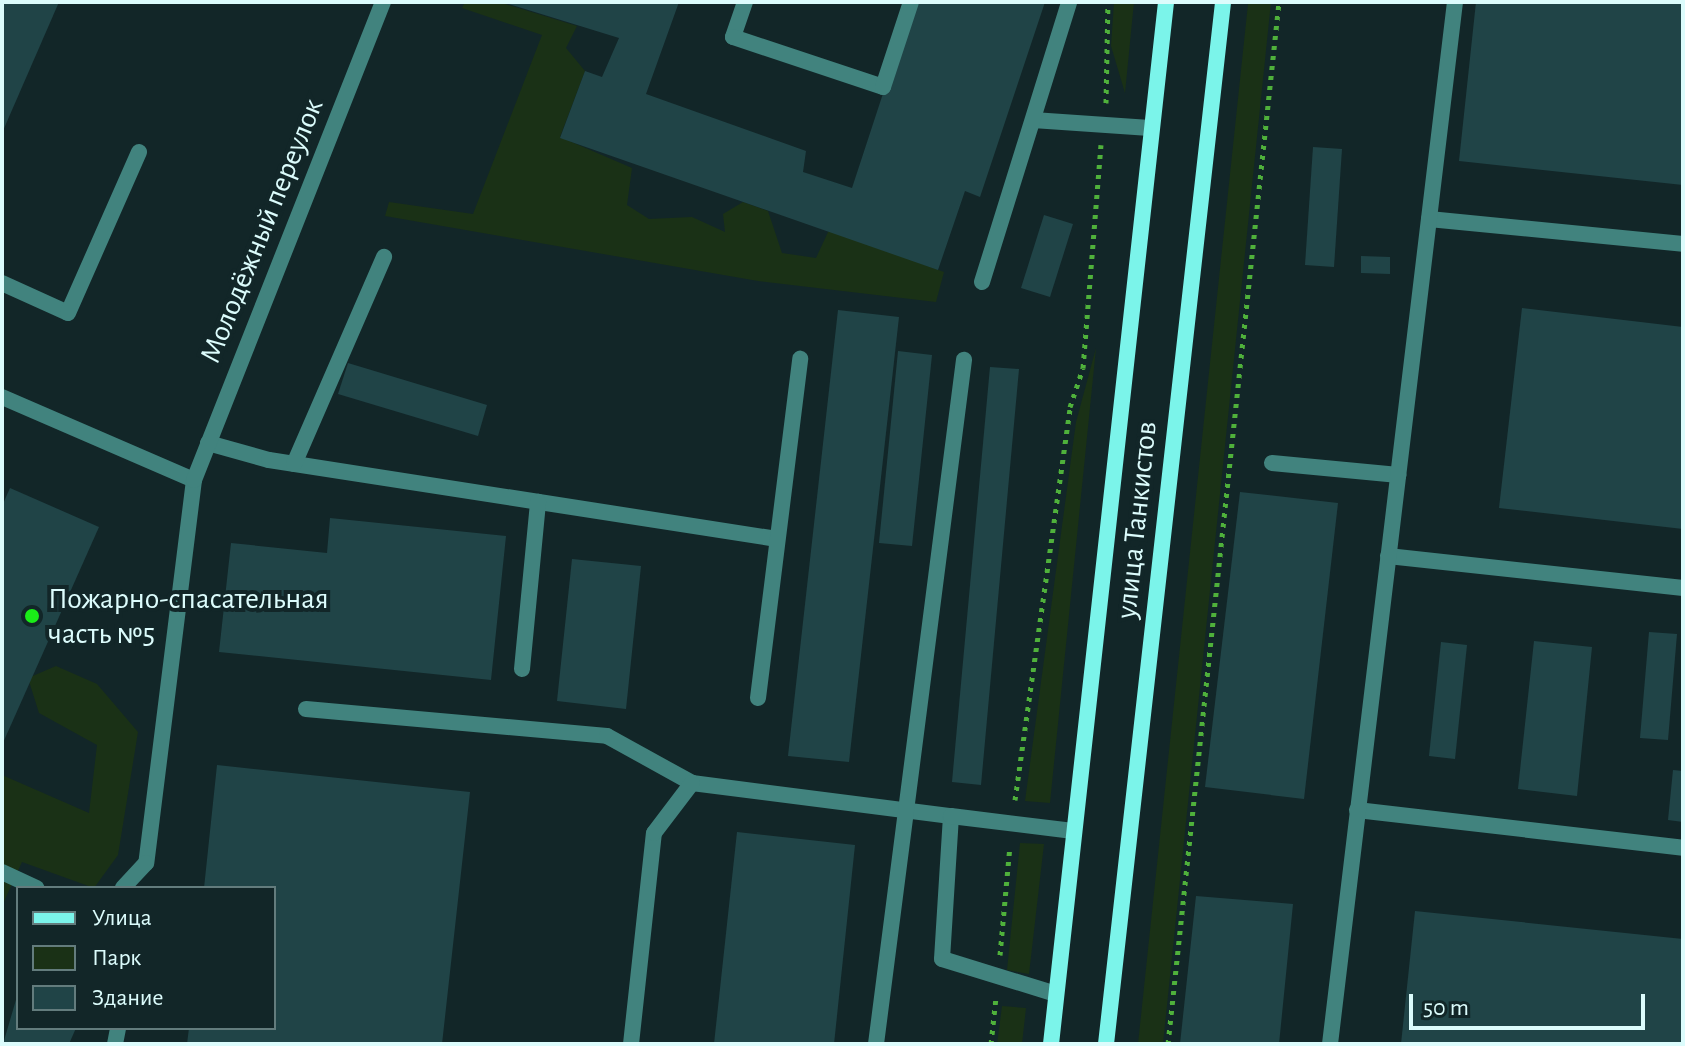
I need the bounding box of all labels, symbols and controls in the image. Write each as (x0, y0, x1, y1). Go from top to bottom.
street label: Молодёжный переулок (192, 93, 332, 369)
street label: улица Танкистов (1109, 420, 1165, 620)
place label: Пожарно-спасательная часть №5 (48, 581, 329, 652)
marker: Пожарно-спасательная часть №5 (23, 607, 41, 625)
legend (16, 886, 276, 1030)
text: Улица (92, 906, 152, 930)
text: Парк (92, 946, 141, 970)
scale bar (1413, 978, 1649, 1028)
text: Здание (92, 986, 163, 1010)
text: 50 m (1423, 996, 1469, 1020)

